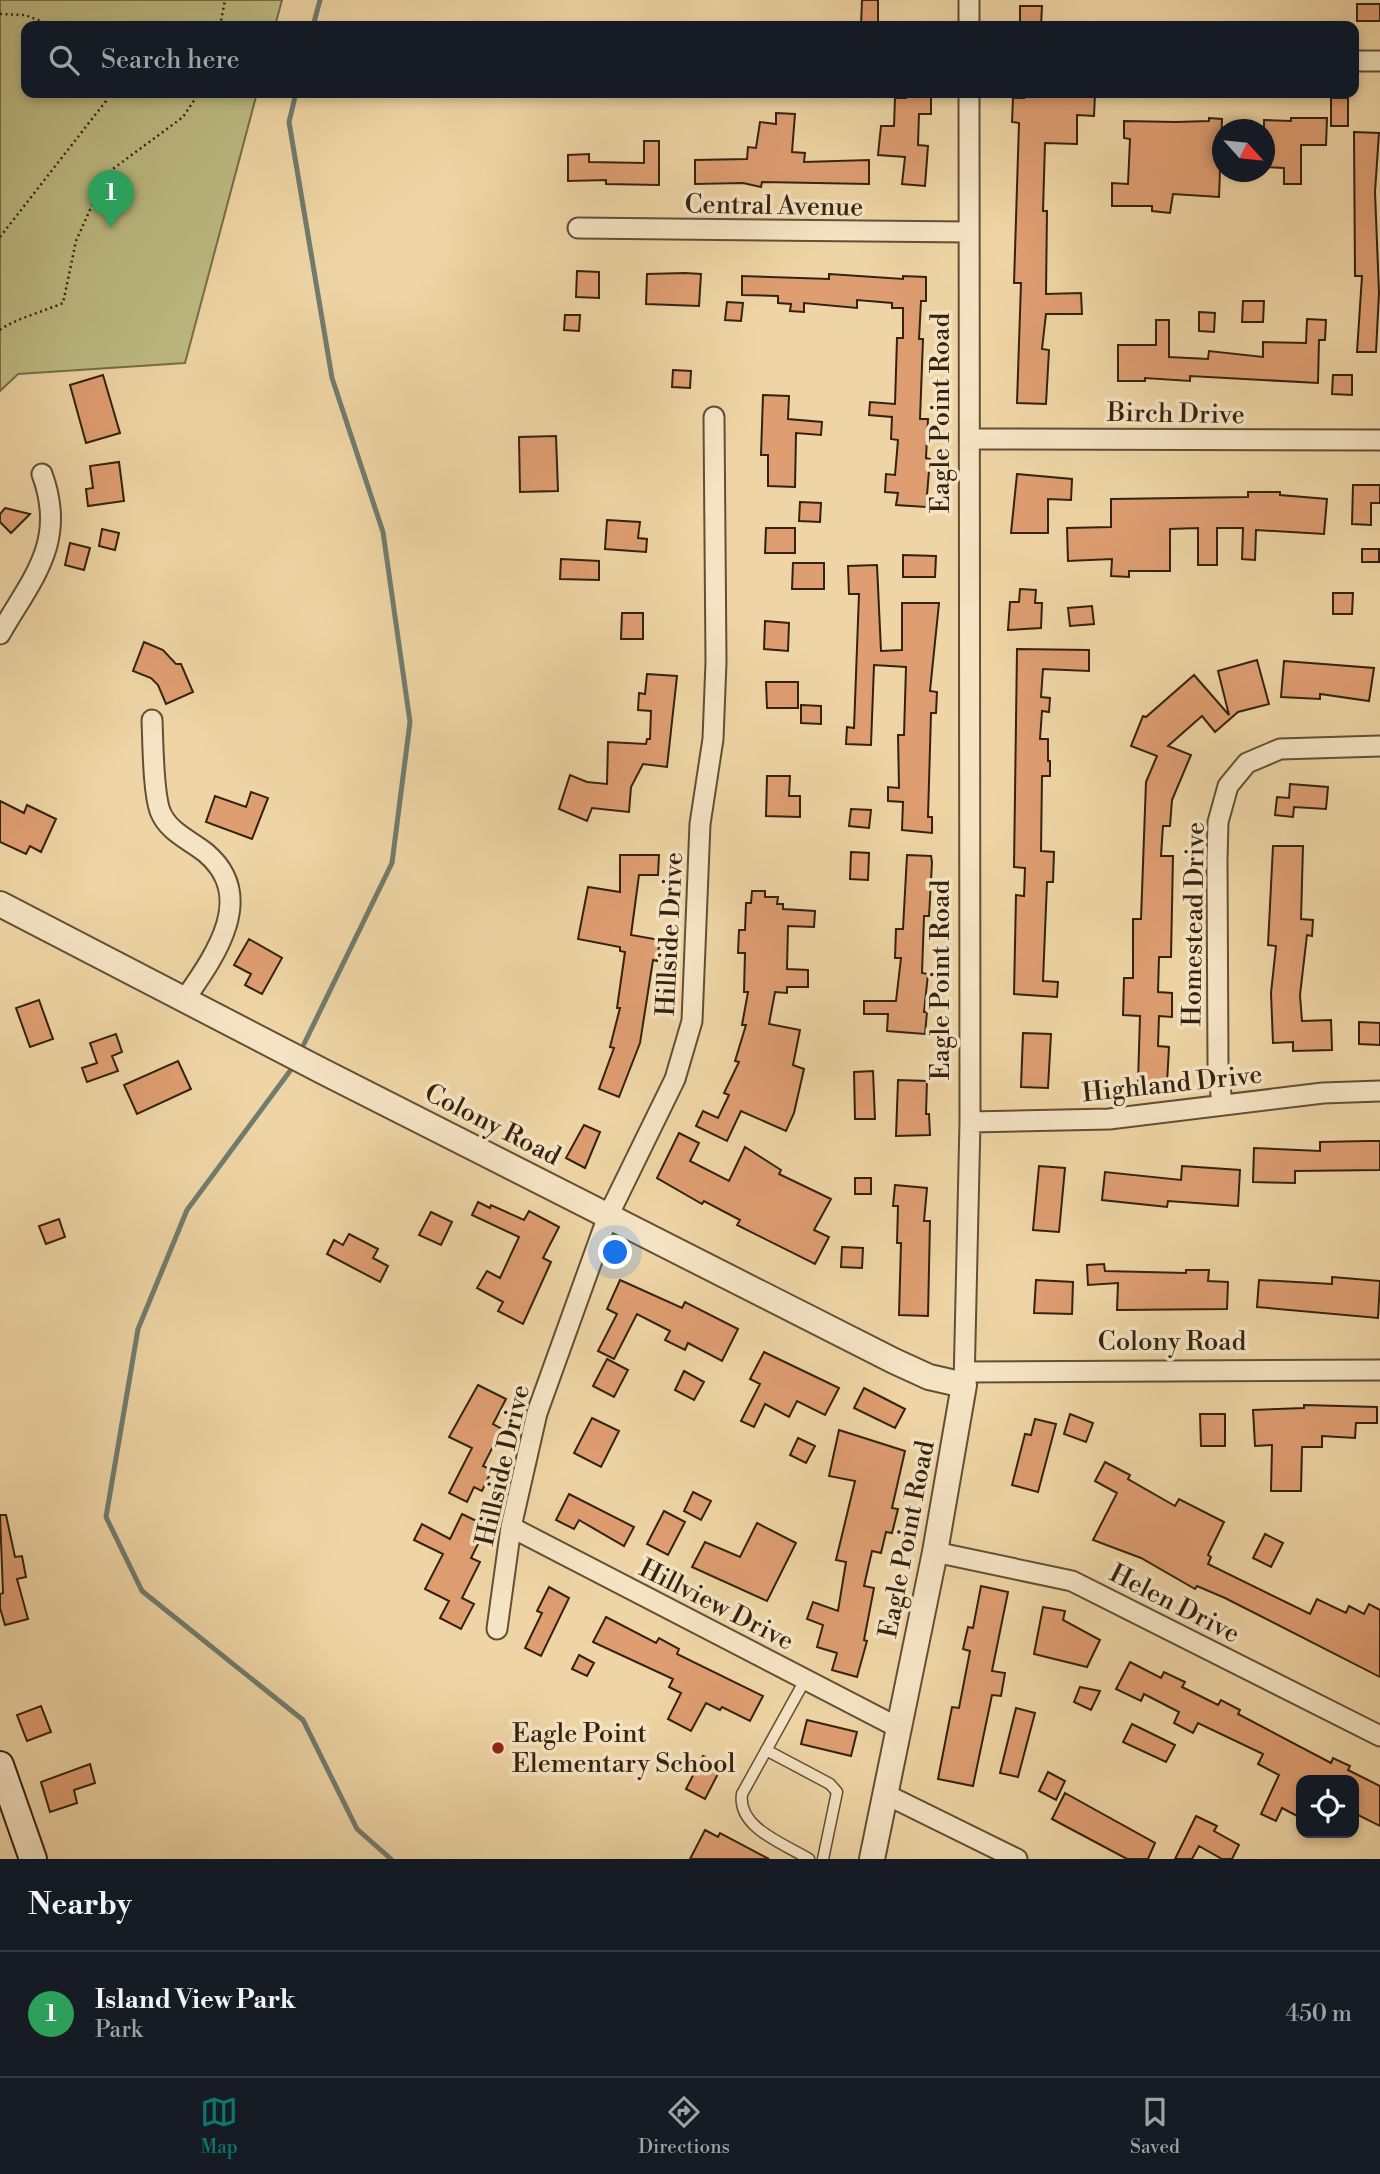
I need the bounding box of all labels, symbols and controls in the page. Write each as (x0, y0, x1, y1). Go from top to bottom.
search box (21, 21, 1359, 98)
icon: search (45, 41, 83, 79)
text: Search here (101, 44, 240, 76)
north arrow (1212, 119, 1275, 182)
pin: 1 (88, 170, 134, 228)
street label: Central Avenue (684, 188, 864, 224)
street label: Eagle Point Road (925, 313, 957, 513)
street label: Birch Drive (1106, 397, 1245, 431)
street label: Homestead Drive (1176, 821, 1212, 1027)
street label: Hillside Drive (650, 851, 690, 1017)
street label: Eagle Point Road (925, 880, 957, 1080)
street label: Highland Drive (1080, 1059, 1264, 1109)
street label: Colony Road (419, 1077, 566, 1173)
your location (598, 1235, 632, 1269)
street label: Colony Road (1098, 1326, 1246, 1358)
street label: Hillside Drive (469, 1382, 537, 1549)
street label: Eagle Point Road (872, 1438, 942, 1641)
street label: Hillview Drive (634, 1552, 799, 1658)
street label: Helen Drive (1104, 1557, 1245, 1650)
place label: Eagle Point Elementary School (512, 1718, 736, 1780)
marker: Eagle Point Elementary School (490, 1740, 506, 1756)
map controls (1296, 1775, 1359, 1838)
button: locate (1296, 1775, 1359, 1838)
text: Nearby (28, 1886, 132, 1924)
text: Island View Park (95, 1984, 296, 2016)
text: 1 (45, 2000, 57, 2028)
text: 450 m (1286, 2000, 1352, 2028)
text: Park (95, 2016, 143, 2044)
tab: Map (200, 2093, 238, 2159)
tab: Directions (638, 2093, 730, 2159)
tab: Saved (1130, 2093, 1180, 2159)

